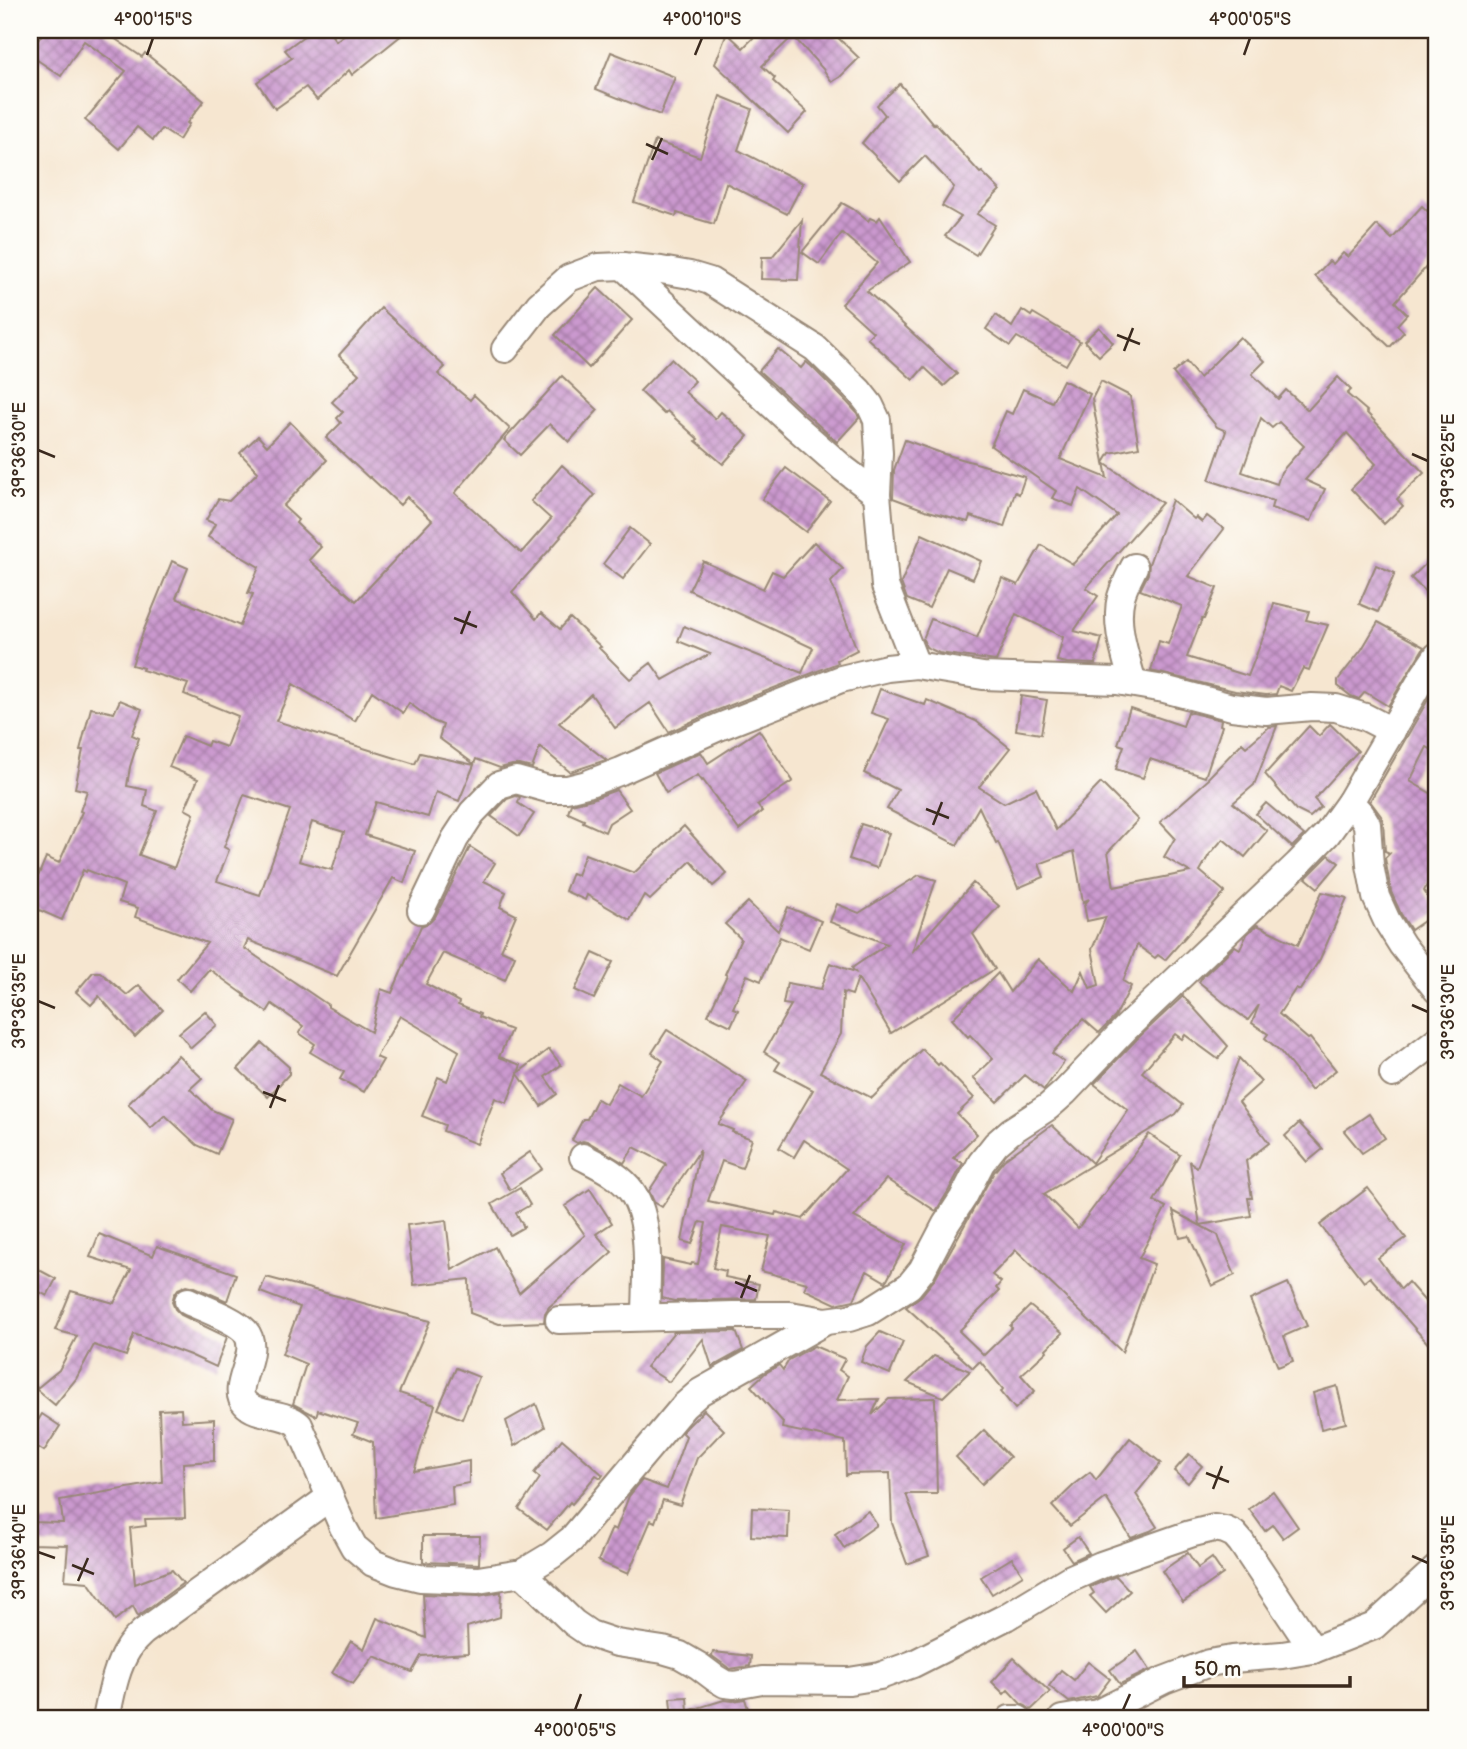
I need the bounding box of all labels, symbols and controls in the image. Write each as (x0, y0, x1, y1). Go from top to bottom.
text: 4°00'15"S (114, 9, 192, 30)
text: 4°00'10"S (663, 9, 742, 30)
text: 4°00'05"S (1209, 9, 1291, 30)
text: 39°36'30"E (9, 402, 30, 498)
text: 39°36'25"E (1438, 413, 1459, 509)
text: 39°36'35"E (9, 953, 30, 1049)
text: 39°36'30"E (1438, 964, 1459, 1060)
text: 39°36'40"E (9, 1504, 30, 1600)
text: 39°36'35"E (1438, 1515, 1459, 1611)
scale bar (1184, 1644, 1350, 1688)
text: 50 m (1194, 1657, 1241, 1682)
text: 4°00'05"S (534, 1720, 616, 1741)
text: 4°00'00"S (1082, 1720, 1164, 1741)

